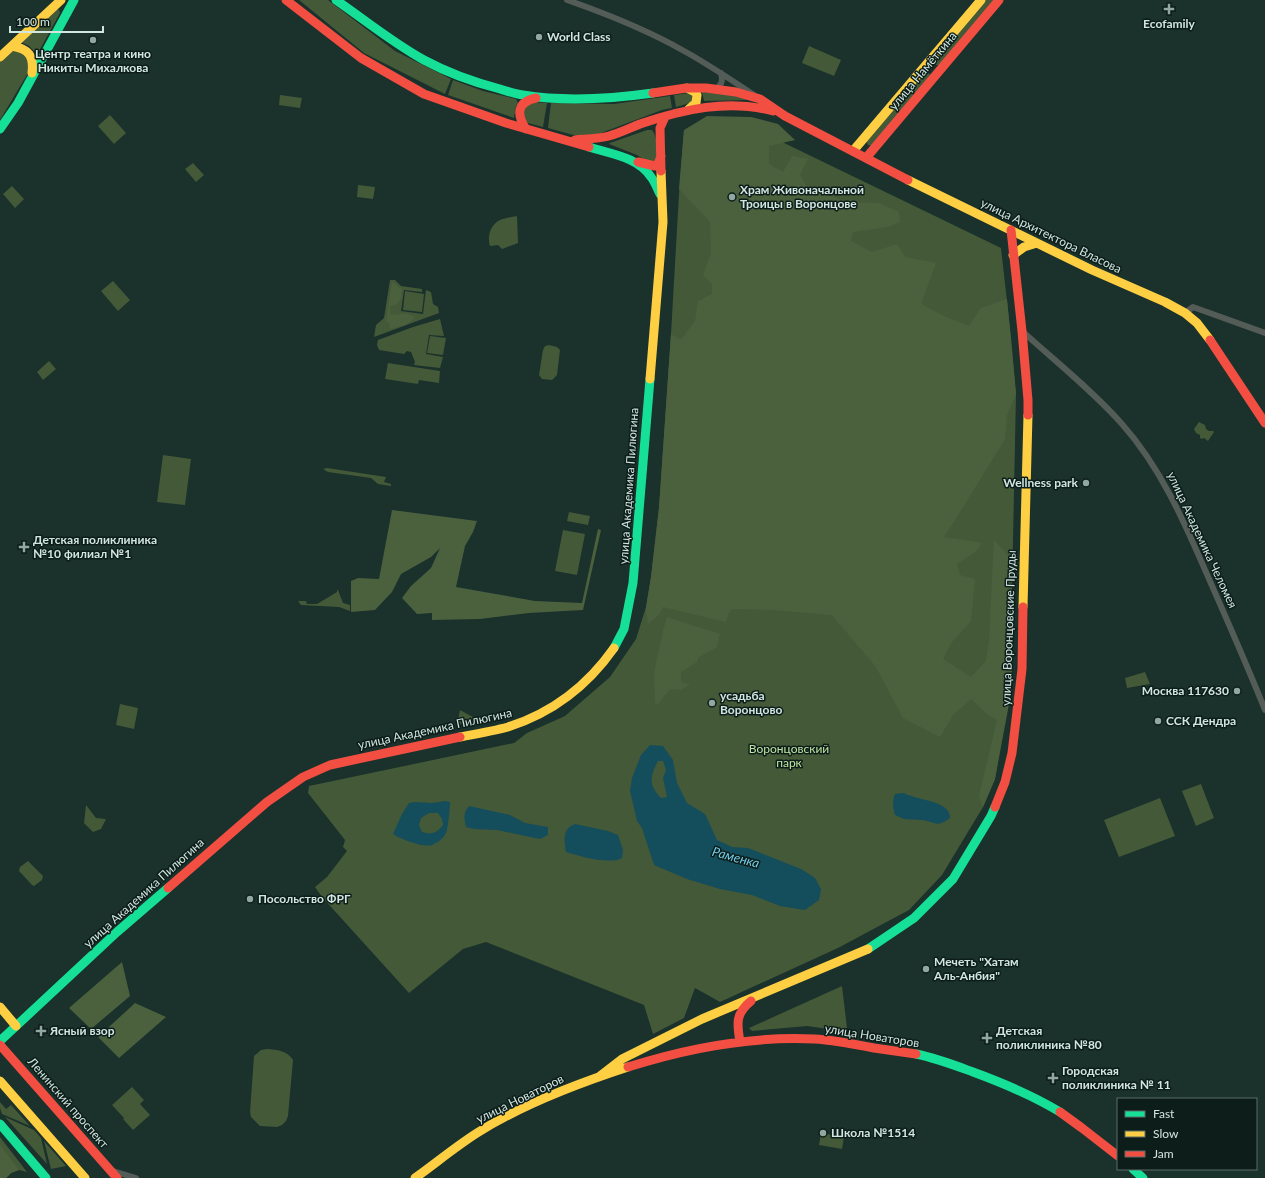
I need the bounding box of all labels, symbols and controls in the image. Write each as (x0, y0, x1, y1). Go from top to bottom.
marker: Ecofamily (1163, 3, 1175, 15)
scale bar (10, 8, 103, 34)
text: 100 m (16, 14, 50, 29)
place label: Ecofamily (1143, 16, 1196, 31)
place label: World Class (547, 29, 611, 44)
street label: улица Намёткина (886, 29, 960, 113)
marker: World Class (534, 32, 544, 42)
marker: Центр театра и кино Никиты Михалкова (88, 35, 98, 45)
place label: Центр театра и кино Никиты Михалкова (35, 46, 151, 75)
place label: Храм Живоначальной Троицы в Воронцове (740, 182, 864, 211)
marker: Храм Живоначальной Троицы в Воронцове (727, 192, 737, 202)
street label: улица Архитектора Власова (978, 195, 1124, 276)
street label: улица Академика Пилюгина (616, 407, 641, 565)
street label: улица Академика Челомея (1164, 469, 1241, 611)
place label: Wellness park (1003, 475, 1079, 490)
marker: Wellness park (1081, 478, 1091, 488)
place label: Детская поликлиника №10 филиал №1 (33, 532, 157, 561)
marker: Детская поликлиника №10 филиал №1 (18, 541, 30, 553)
street label: улица Воронцовские Пруды (998, 550, 1019, 706)
place label: Москва 117630 (1142, 683, 1229, 698)
marker: Москва 117630 (1232, 686, 1242, 696)
place label: усадьба Воронцово (720, 688, 782, 717)
marker: усадьба Воронцово (707, 698, 717, 708)
street label: улица Академика Пилюгина (357, 705, 513, 752)
place label: ССК Дендра (1166, 713, 1236, 728)
marker: ССК Дендра (1153, 716, 1163, 726)
park label: Воронцовский парк (749, 741, 829, 770)
street label: улица Академика Пилюгина (80, 835, 207, 951)
water label: Раменка (711, 843, 762, 871)
place label: Посольство ФРГ (258, 891, 351, 906)
marker: Посольство ФРГ (245, 894, 255, 904)
place label: Мечеть "Хатам Аль-Анбия" (933, 954, 1019, 983)
marker: Мечеть "Хатам Аль-Анбия" (921, 964, 931, 974)
street label: улица Новаторов (824, 1021, 920, 1050)
place label: Ясный взор (49, 1023, 115, 1038)
place label: Детская поликлиника №80 (996, 1023, 1102, 1052)
marker: Ясный взор (35, 1025, 47, 1037)
marker: Детская поликлиника №80 (981, 1032, 993, 1044)
street label: Ленинский проспект (24, 1053, 112, 1151)
place label: Городская поликлиника № 11 (1062, 1063, 1171, 1092)
street label: улица Новаторов (474, 1071, 566, 1126)
marker: Городская поликлиника № 11 (1047, 1072, 1059, 1084)
legend (1117, 1098, 1257, 1170)
text: Fast (1153, 1106, 1175, 1121)
place label: Школа №1514 (831, 1125, 915, 1140)
text: Slow (1153, 1126, 1179, 1141)
marker: Школа №1514 (818, 1128, 828, 1138)
text: Jam (1153, 1146, 1174, 1161)

